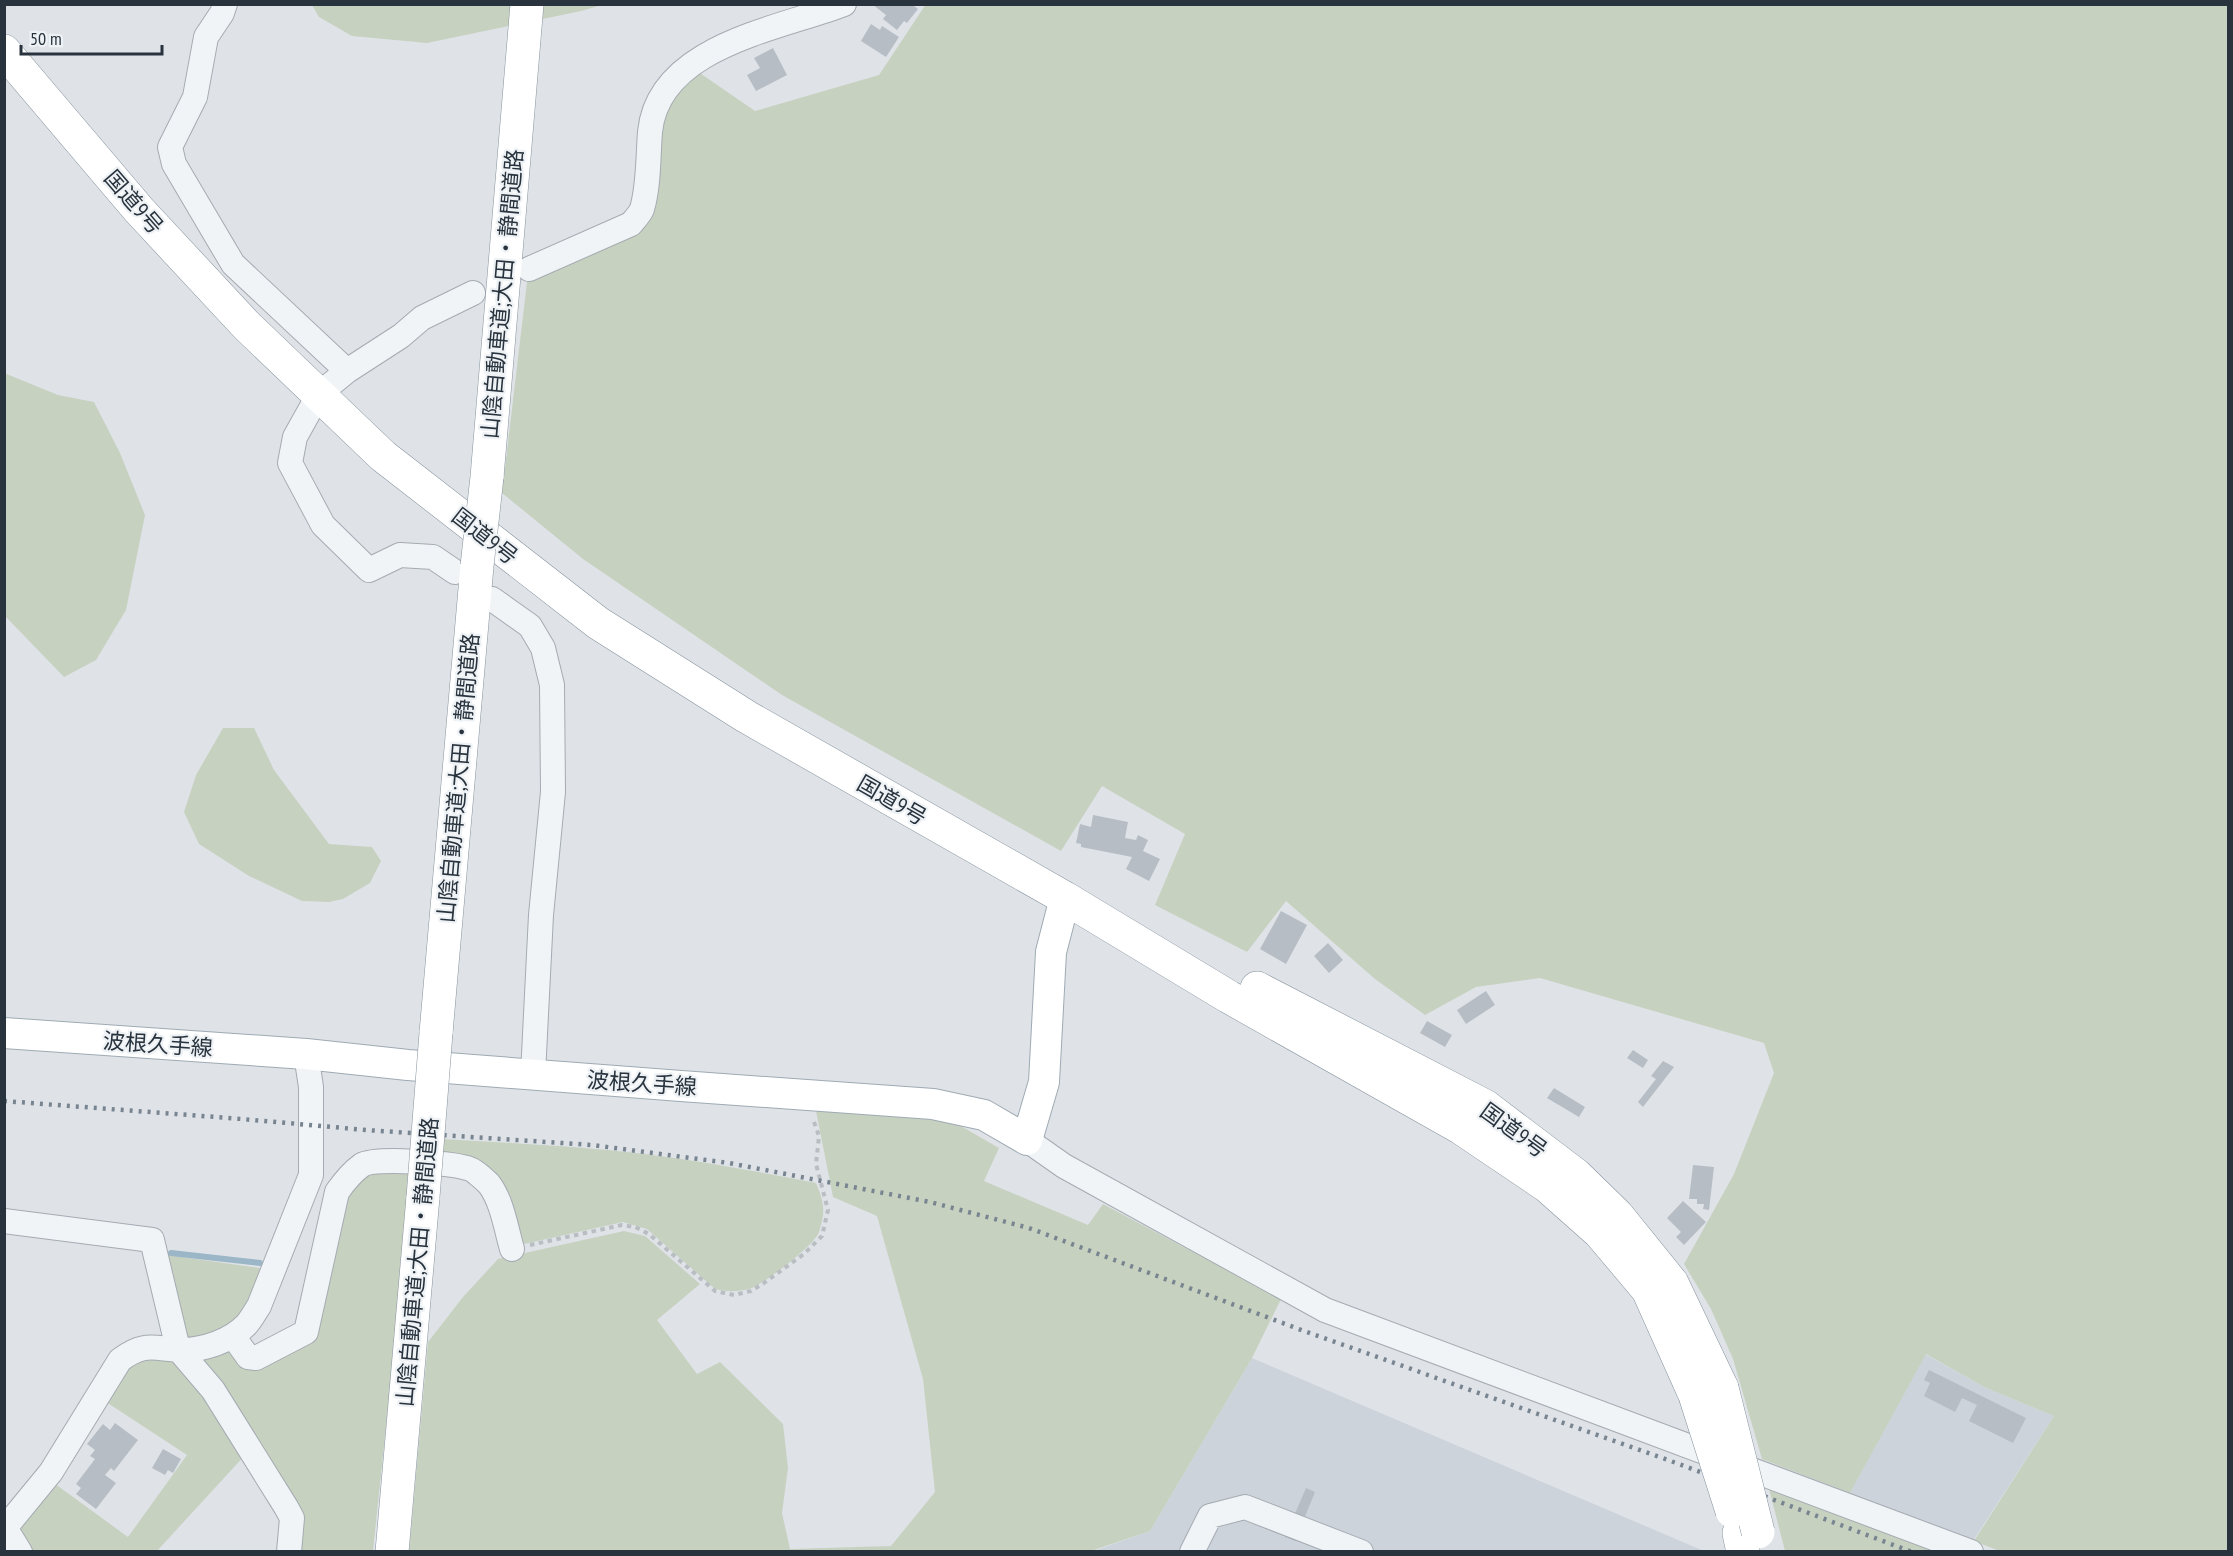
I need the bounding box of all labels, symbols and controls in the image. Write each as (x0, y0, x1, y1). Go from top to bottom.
scale bar (21, 18, 162, 56)
text: 50 m (30, 27, 62, 50)
street label: 山陰自動車道;大田・静間道路 (475, 148, 529, 440)
street label: 国道9号 (99, 164, 169, 240)
street label: 国道9号 (446, 502, 524, 570)
street label: 山陰自動車道;大田・静間道路 (431, 632, 485, 924)
street label: 国道9号 (852, 769, 932, 831)
street label: 波根久手線 (102, 1026, 214, 1062)
street label: 波根久手線 (586, 1065, 698, 1101)
street label: 国道9号 (1475, 1096, 1553, 1164)
street label: 山陰自動車道;大田・静間道路 (390, 1116, 444, 1408)

